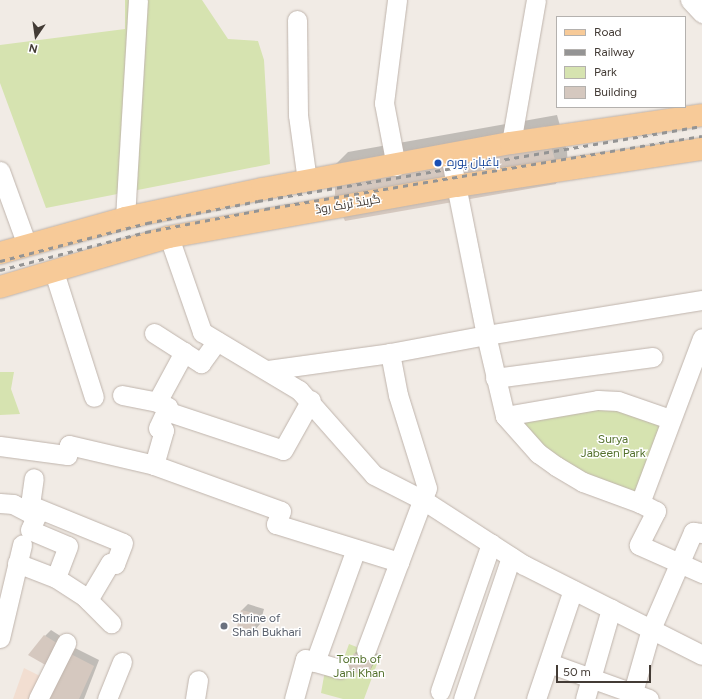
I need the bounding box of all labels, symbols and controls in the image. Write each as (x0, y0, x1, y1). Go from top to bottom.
north arrow (16, 16, 56, 56)
legend (556, 16, 686, 108)
text: Road (594, 25, 622, 39)
text: N (28, 41, 39, 55)
text: Railway (594, 45, 635, 59)
text: Park (594, 65, 617, 79)
text: Building (594, 85, 637, 99)
place label: باغبان پورہ (447, 156, 499, 170)
marker: باغبان پورہ (432, 157, 444, 169)
street label: گرینڈ ٹرنک روڈ (314, 192, 382, 218)
park label: Surya Jabeen Park (581, 433, 645, 461)
place label: Shrine of Shah Bukhari (232, 612, 301, 640)
marker: Shrine of Shah Bukhari (219, 621, 229, 631)
park label: Tomb of Jani Khan (333, 653, 385, 681)
scale bar (558, 657, 653, 683)
text: 50 m (563, 665, 591, 679)

